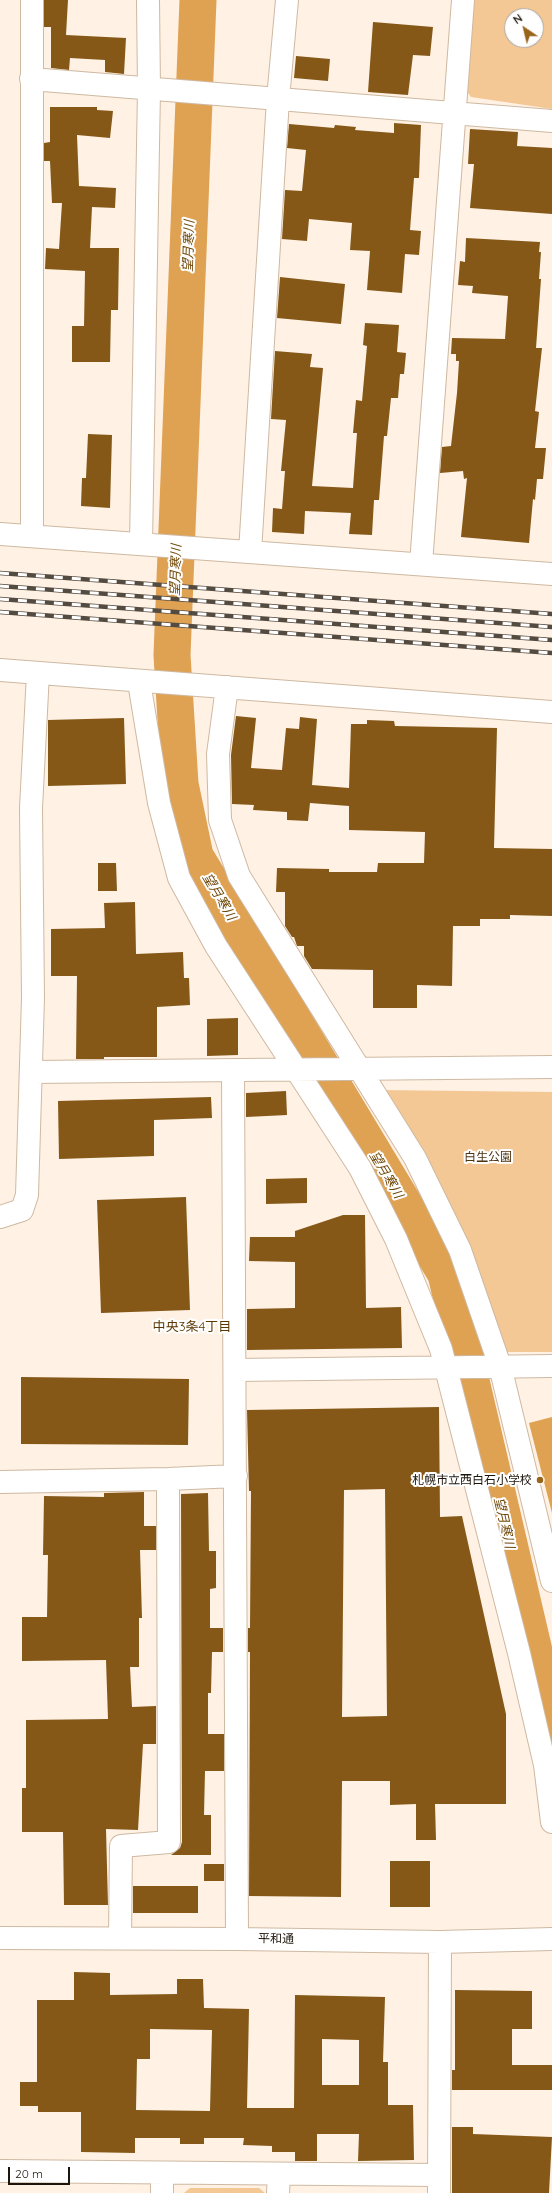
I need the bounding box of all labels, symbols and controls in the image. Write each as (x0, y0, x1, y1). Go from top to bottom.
north arrow (504, 8, 544, 48)
text: N (510, 11, 525, 27)
water label: 望月寒川 (180, 220, 198, 272)
water label: 望月寒川 (167, 544, 185, 596)
water label: 望月寒川 (199, 871, 239, 923)
water label: 望月寒川 (366, 1149, 406, 1201)
park label: 白生公園 (464, 1150, 512, 1164)
district label: 中央3条4丁目 (153, 1319, 231, 1335)
place label: 札幌市立西白石小学校 (412, 1473, 532, 1487)
marker: 札幌市立西白石小学校 (535, 1475, 545, 1485)
water label: 望月寒川 (491, 1496, 517, 1550)
street label: 平和通 (258, 1931, 294, 1947)
scale bar (10, 2159, 72, 2185)
text: 20 m (15, 2166, 43, 2181)

